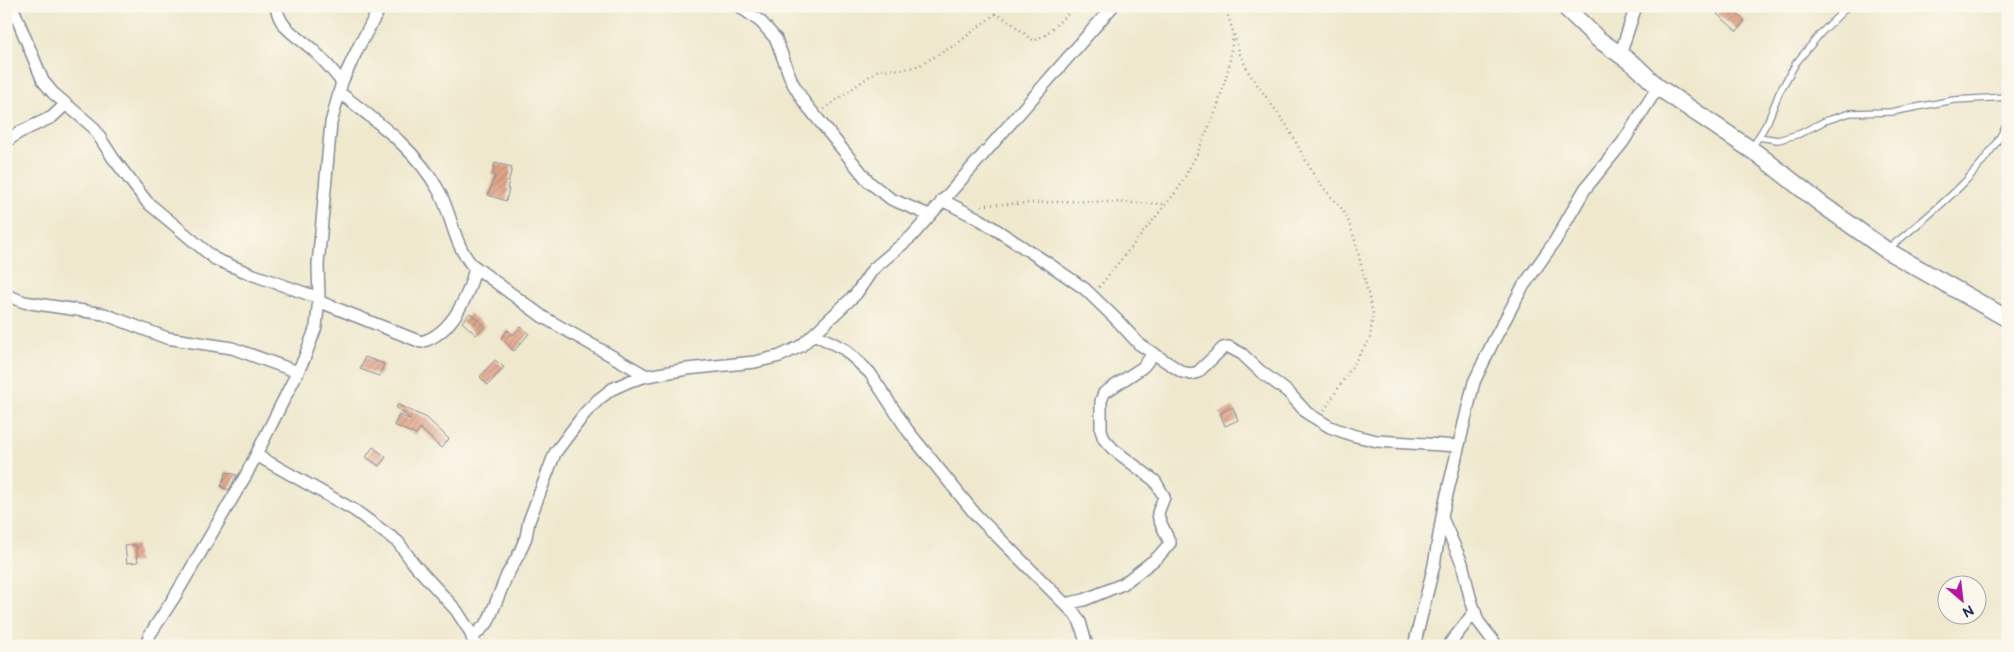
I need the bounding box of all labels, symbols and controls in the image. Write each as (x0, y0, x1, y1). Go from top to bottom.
north arrow (1936, 574, 1986, 624)
text: N (1959, 601, 1977, 621)

